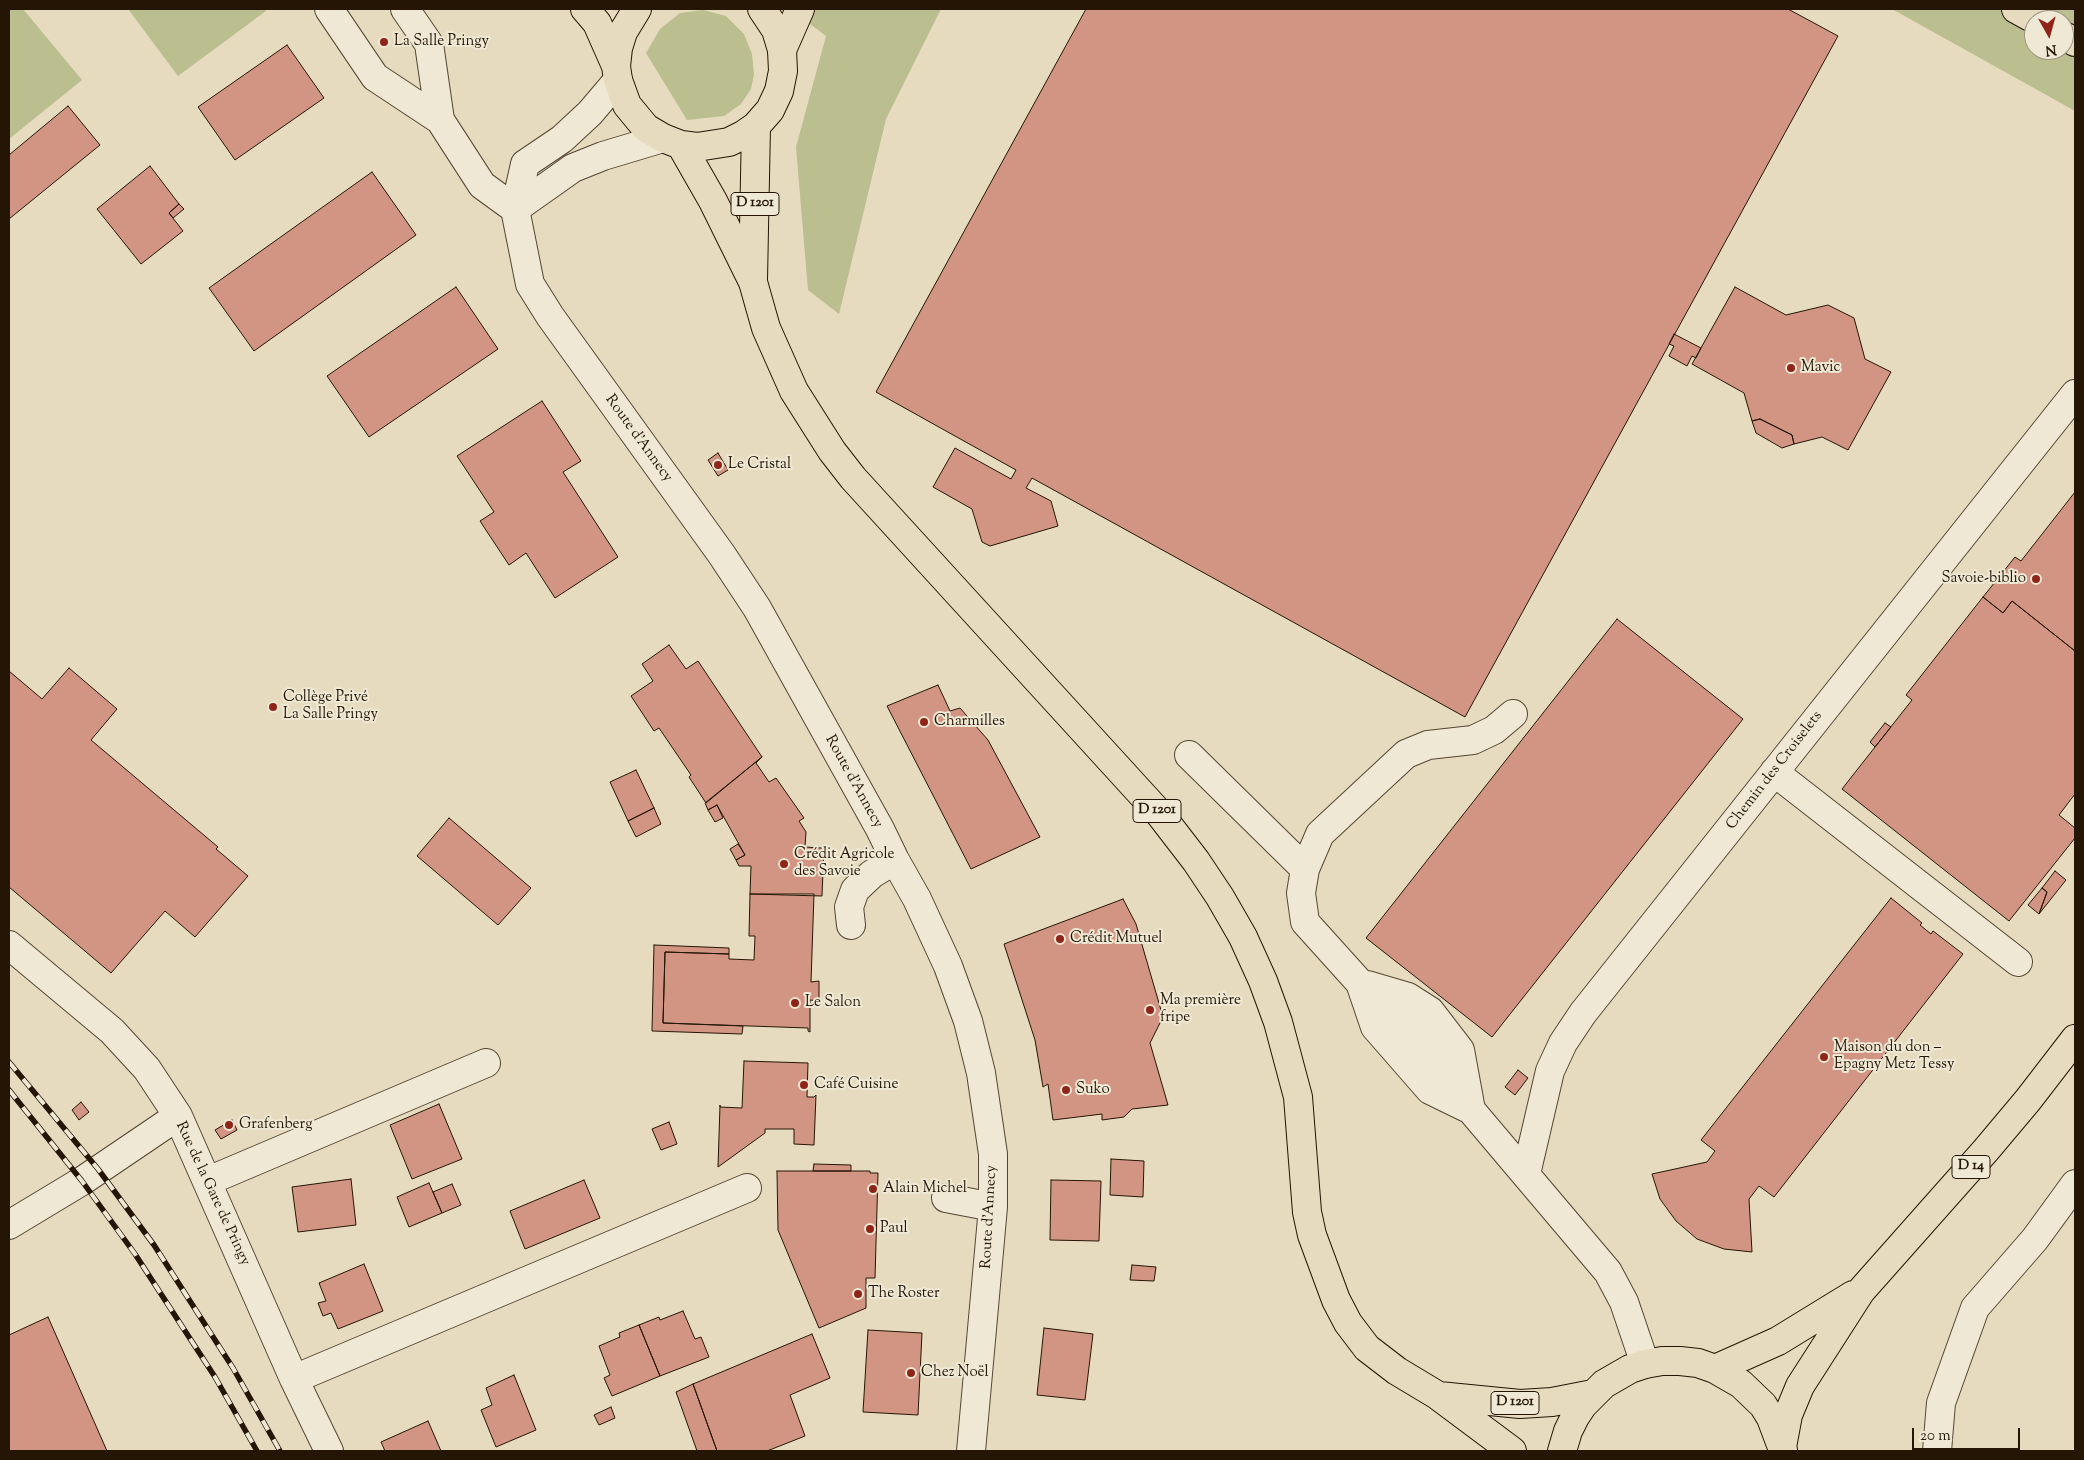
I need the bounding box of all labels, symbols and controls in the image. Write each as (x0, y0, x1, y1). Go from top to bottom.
north arrow (2024, 10, 2074, 60)
place label: La Salle Pringy (394, 33, 489, 51)
marker: La Salle Pringy (378, 36, 390, 48)
text: N (2044, 38, 2057, 60)
road number: D 1201 (731, 192, 779, 215)
place label: Mavic (1801, 359, 1840, 377)
marker: Mavic (1785, 362, 1797, 374)
street label: Route d'Annecy (600, 392, 676, 486)
place label: Le Cristal (728, 456, 791, 474)
marker: Le Cristal (712, 459, 724, 471)
place label: Savoie-biblio (1942, 570, 2026, 588)
marker: Savoie-biblio (2030, 573, 2042, 585)
place label: Collège Privé La Salle Pringy (283, 689, 378, 724)
marker: Collège Privé La Salle Pringy (267, 701, 279, 713)
street label: Chemin des Croiselets (1723, 708, 1827, 834)
place label: Charmilles (934, 713, 1005, 731)
marker: Charmilles (918, 716, 930, 728)
street label: Route d'Annecy (820, 732, 886, 832)
road number: D 1201 (1133, 799, 1181, 822)
place label: Crédit Agricole des Savoie (794, 846, 894, 881)
marker: Crédit Agricole des Savoie (778, 858, 790, 870)
place label: Crédit Mutuel (1070, 930, 1163, 948)
marker: Crédit Mutuel (1054, 933, 1066, 945)
place label: Ma première fripe (1160, 992, 1241, 1027)
place label: Le Salon (805, 994, 861, 1012)
marker: Le Salon (789, 997, 801, 1009)
marker: Ma première fripe (1144, 1004, 1156, 1016)
place label: Maison du don – Epagny Metz Tessy (1834, 1039, 1954, 1074)
marker: Maison du don – Epagny Metz Tessy (1818, 1051, 1830, 1063)
place label: Café Cuisine (814, 1076, 898, 1094)
marker: Café Cuisine (798, 1079, 810, 1091)
place label: Suko (1076, 1081, 1110, 1099)
marker: Suko (1060, 1084, 1072, 1096)
place label: Grafenberg (239, 1116, 313, 1134)
street label: Rue de la Gare de Pringy (171, 1119, 253, 1269)
marker: Grafenberg (223, 1119, 235, 1131)
road number: D 14 (1952, 1156, 1990, 1178)
street label: Route d'Annecy (978, 1165, 1002, 1269)
place label: Alain Michel (883, 1180, 967, 1198)
marker: Alain Michel (867, 1183, 879, 1195)
place label: Paul (880, 1220, 908, 1238)
marker: Paul (864, 1223, 876, 1235)
place label: The Roster (868, 1285, 940, 1303)
marker: The Roster (852, 1288, 864, 1300)
place label: Chez Noël (921, 1364, 989, 1382)
marker: Chez Noël (905, 1367, 917, 1379)
road number: D 1201 (1491, 1392, 1539, 1415)
scale bar (1914, 1418, 2022, 1450)
text: 20 m (1920, 1426, 1951, 1447)

